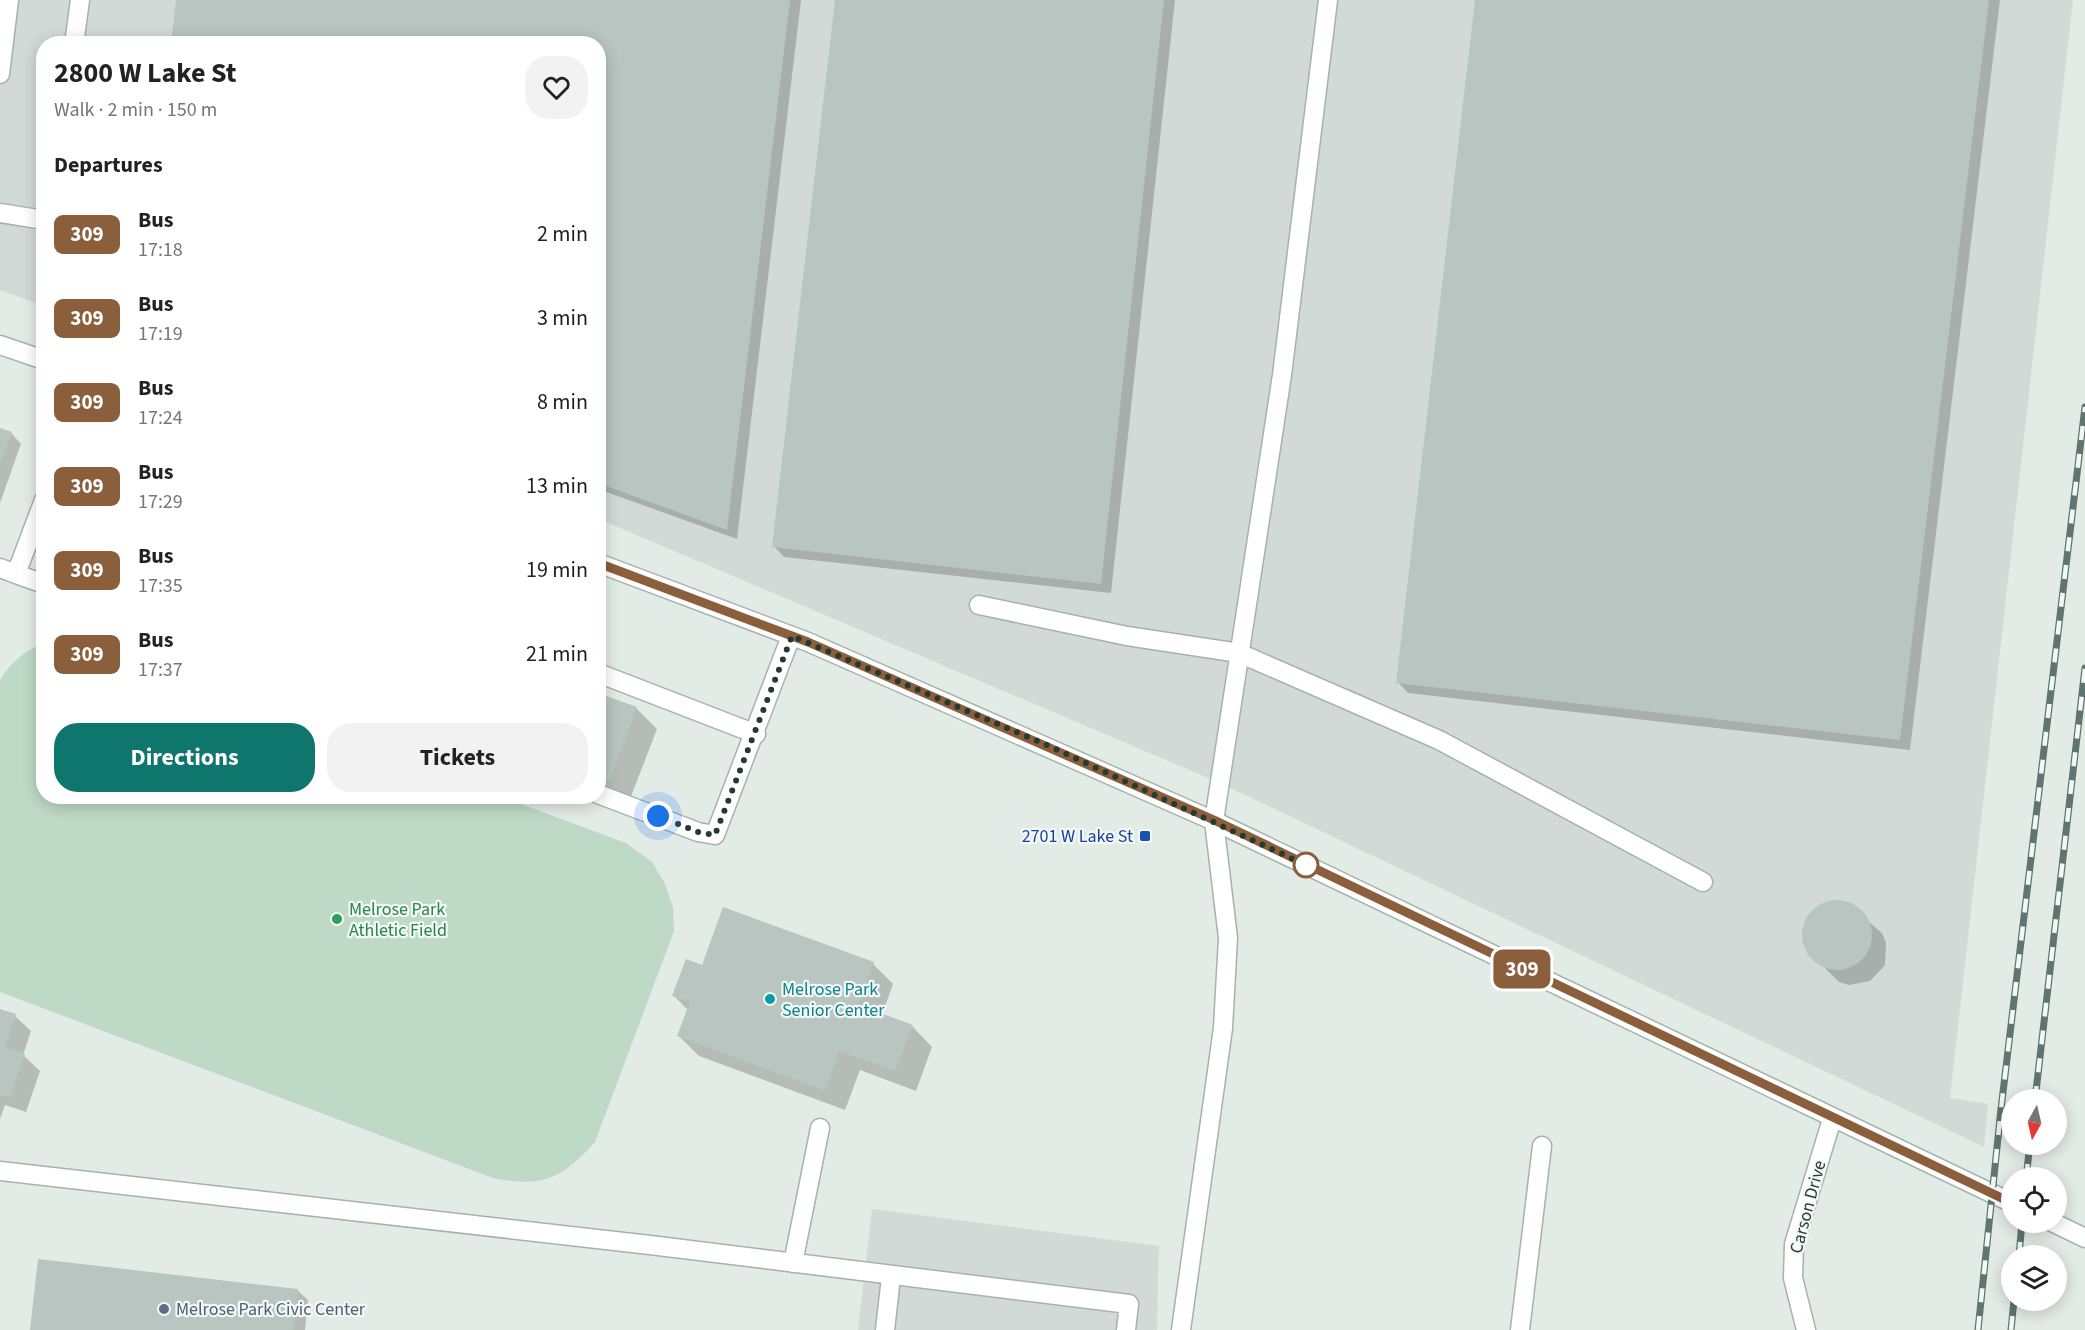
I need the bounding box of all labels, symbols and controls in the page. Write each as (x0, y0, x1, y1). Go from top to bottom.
text: 2800 W Lake St (54, 53, 237, 93)
button: heart (525, 56, 588, 119)
text: Walk · 2 min · 150 m (54, 96, 217, 124)
text: Departures (54, 149, 163, 181)
text: Bus (138, 204, 174, 236)
text: 2 min (537, 218, 588, 250)
text: 309 (70, 219, 104, 249)
text: 17:18 (138, 236, 183, 264)
text: Bus (138, 288, 174, 320)
text: 3 min (537, 302, 588, 334)
text: 309 (70, 303, 104, 333)
text: 17:19 (138, 320, 183, 348)
text: Bus (138, 372, 174, 404)
text: 8 min (537, 386, 588, 418)
text: 309 (70, 387, 104, 417)
text: 17:24 (138, 404, 183, 432)
text: Bus (138, 456, 174, 488)
text: 13 min (526, 470, 588, 502)
text: 309 (70, 471, 104, 501)
text: 17:29 (138, 488, 183, 516)
text: Bus (138, 540, 174, 572)
text: 19 min (526, 554, 588, 586)
text: 309 (70, 555, 104, 585)
text: 17:35 (138, 572, 183, 600)
text: Bus (138, 624, 174, 656)
text: 21 min (526, 638, 588, 670)
text: 309 (70, 639, 104, 669)
text: 17:37 (138, 656, 183, 684)
button: Directions (54, 723, 315, 792)
button: Tickets (327, 723, 588, 792)
your location (643, 801, 673, 831)
place label: 2701 W Lake St (1022, 824, 1133, 849)
marker: 2701 W Lake St (1138, 829, 1152, 843)
unlabelled marker (1293, 852, 1319, 878)
place label: Melrose Park Athletic Field (349, 897, 447, 943)
marker: Melrose Park Athletic Field (330, 912, 344, 926)
line badge: 309 (1488, 950, 1556, 988)
text: 309 (1505, 954, 1539, 984)
place label: Melrose Park Senior Center (782, 977, 885, 1023)
marker: Melrose Park Senior Center (763, 992, 777, 1006)
north arrow (2001, 1089, 2067, 1155)
map controls (2001, 1089, 2067, 1311)
street label: Carson Drive (1784, 1158, 1832, 1256)
button: locate (2001, 1167, 2067, 1233)
button: layers (2001, 1245, 2067, 1311)
place label: Melrose Park Civic Center (176, 1297, 366, 1322)
marker: Melrose Park Civic Center (157, 1302, 171, 1316)

